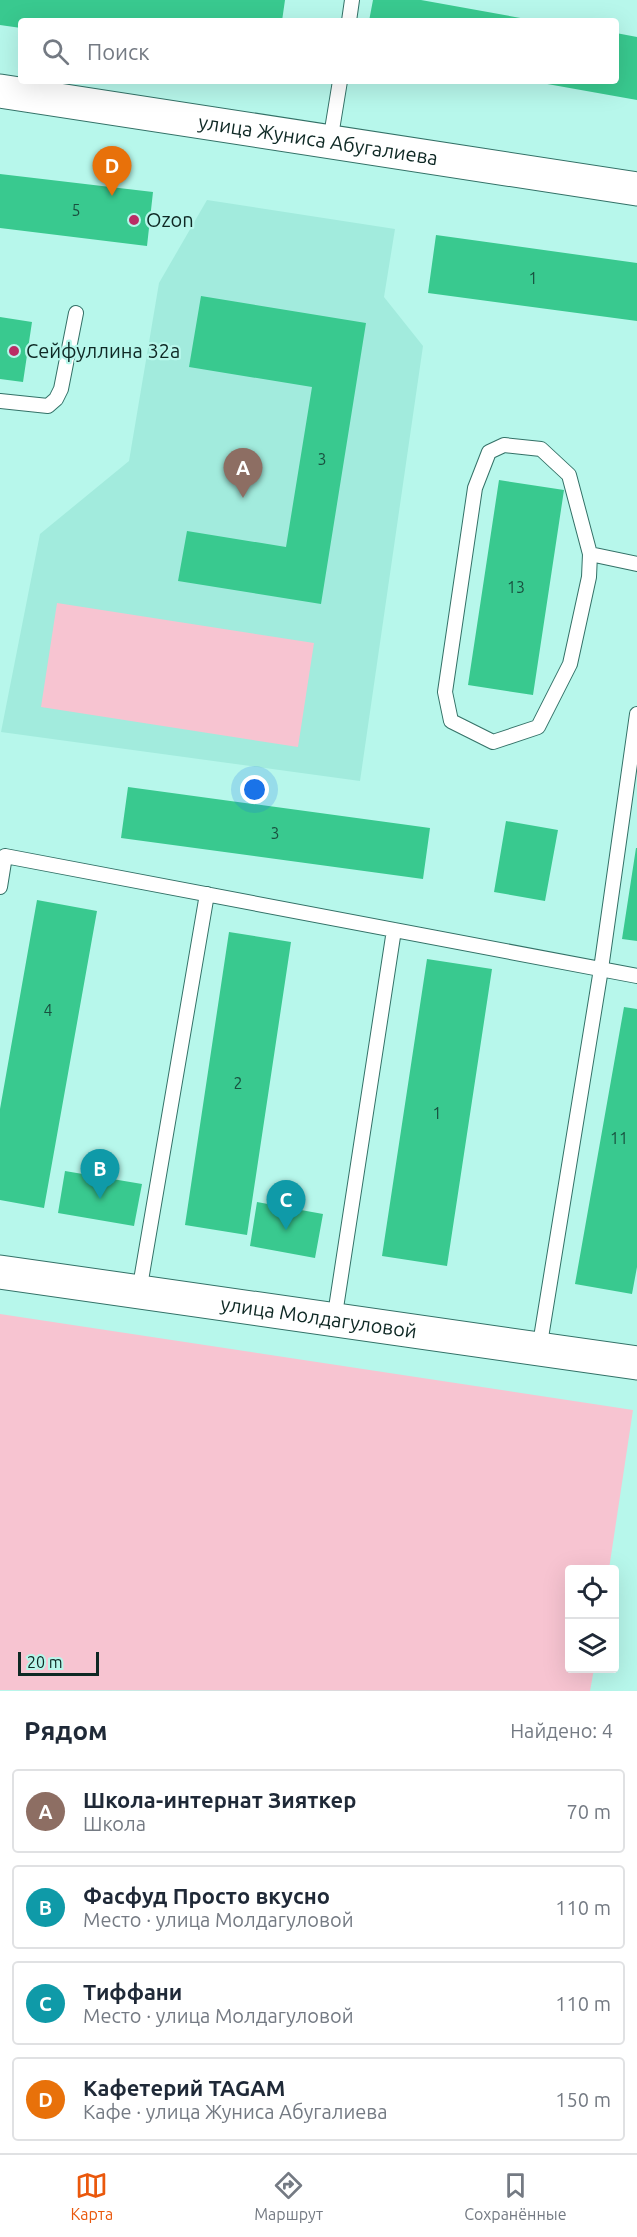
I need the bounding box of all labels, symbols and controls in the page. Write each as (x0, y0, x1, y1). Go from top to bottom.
search box (18, 18, 619, 84)
icon: search (39, 35, 72, 68)
text: Поиск (87, 39, 150, 64)
street label: улица Жуниса Абугалиева (197, 110, 440, 169)
pin: D (92, 146, 132, 196)
house number: 5 (71, 201, 81, 219)
place label: Ozon (146, 208, 194, 231)
marker: Ozon (127, 213, 141, 227)
house number: 1 (528, 269, 538, 287)
place label: Сейфуллина 32а (26, 339, 180, 362)
marker: Сейфуллина 32а (7, 344, 21, 358)
pin: A (224, 448, 262, 498)
house number: 3 (317, 450, 327, 468)
house number: 13 (507, 578, 525, 596)
your location (240, 775, 269, 804)
house number: 3 (270, 824, 280, 842)
house number: 4 (43, 1001, 53, 1019)
house number: 2 (233, 1074, 243, 1092)
house number: 1 (432, 1104, 442, 1122)
house number: 11 (610, 1129, 628, 1147)
pin: B (80, 1150, 120, 1199)
pin: C (266, 1180, 306, 1230)
street label: улица Молдагуловой (219, 1292, 418, 1342)
map controls (565, 1565, 619, 1673)
button: locate (565, 1565, 619, 1619)
button: layers (565, 1619, 619, 1673)
scale bar (18, 1649, 99, 1676)
text: 20 m (27, 1653, 63, 1671)
text: Рядом (24, 1716, 108, 1745)
text: Найдено: 4 (510, 1719, 613, 1742)
text: Школа-интернат Зияткер (83, 1787, 356, 1812)
text: A (38, 1800, 53, 1823)
text: 70 m (567, 1800, 611, 1823)
text: Школа (83, 1812, 146, 1835)
text: Фасфуд Просто вкусно (83, 1883, 330, 1908)
text: B (39, 1896, 52, 1919)
text: 110 m (555, 1896, 611, 1919)
text: Место · улица Молдагуловой (83, 1908, 354, 1931)
text: Тиффани (83, 1979, 182, 2004)
text: C (39, 1992, 52, 2015)
text: 110 m (555, 1992, 611, 2015)
text: Место · улица Молдагуловой (83, 2004, 354, 2027)
text: Кафетерий TAGAM (83, 2075, 285, 2100)
text: D (38, 2088, 53, 2111)
text: 150 m (555, 2088, 611, 2111)
text: Кафе · улица Жуниса Абугалиева (83, 2100, 388, 2123)
tab: Карта (71, 2169, 113, 2223)
tab: Маршрут (254, 2169, 323, 2223)
tab: Сохранённые (464, 2169, 566, 2223)

